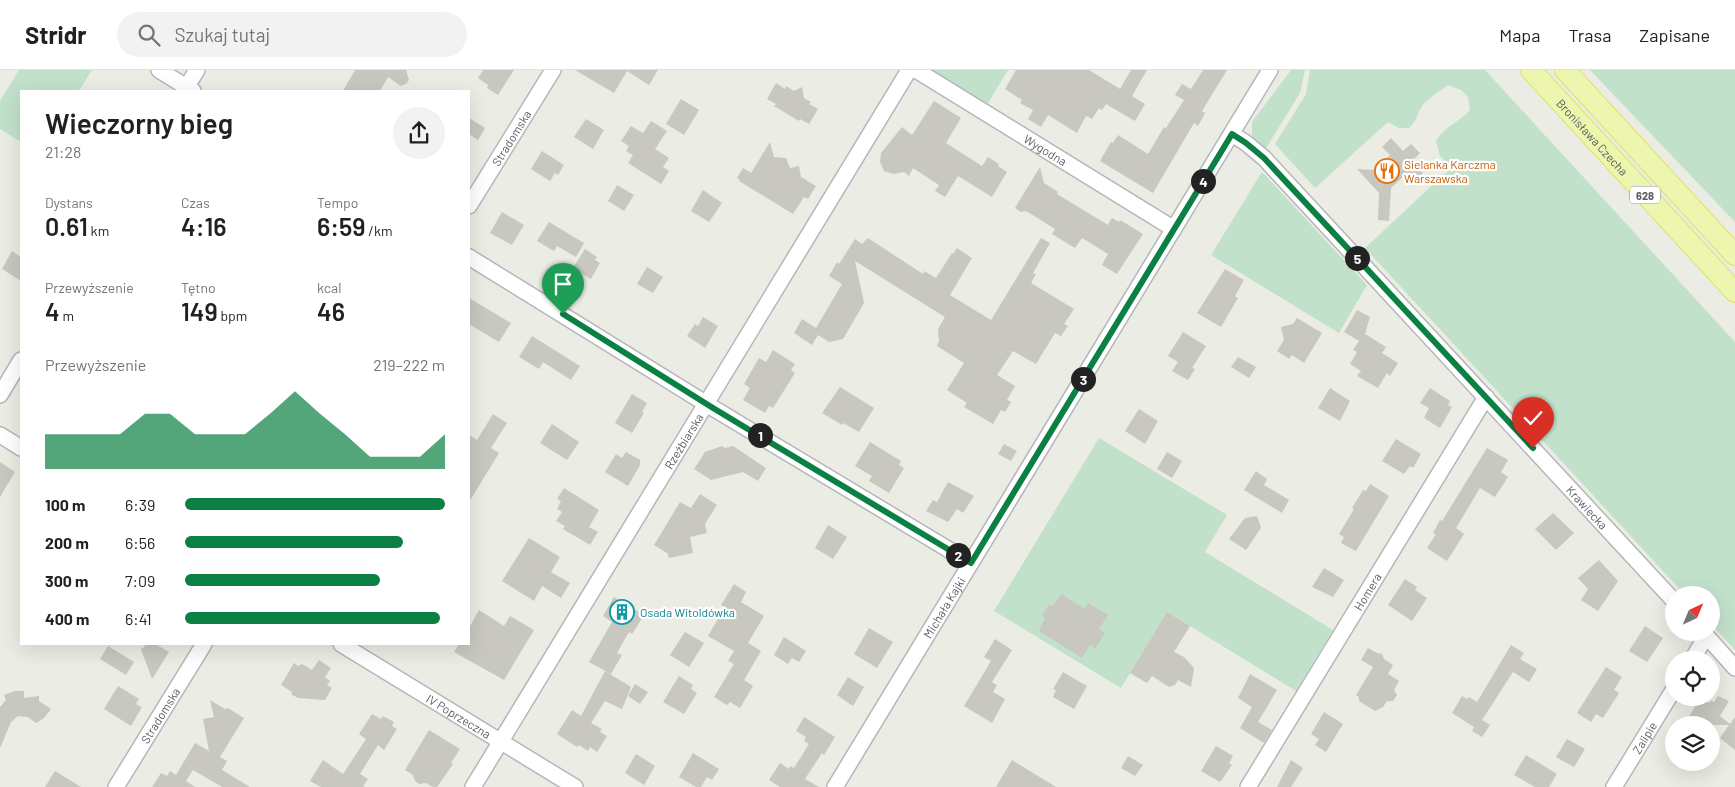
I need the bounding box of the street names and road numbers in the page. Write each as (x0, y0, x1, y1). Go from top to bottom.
street label: Bronisława Czecha (1554, 96, 1631, 178)
street label: Stradomska (489, 108, 533, 168)
street label: Wygodna (1021, 131, 1069, 168)
road number: 628 (1630, 186, 1660, 204)
street label: Rzeźbiarska (661, 411, 706, 471)
street label: Krawiecka (1564, 483, 1611, 532)
street label: Homera (1351, 570, 1384, 613)
street label: Michała Kajki (920, 574, 968, 640)
street label: Stradomska (138, 685, 182, 746)
street label: IV Poprzeczna (424, 691, 494, 741)
street label: Zalipie (1629, 719, 1659, 756)

